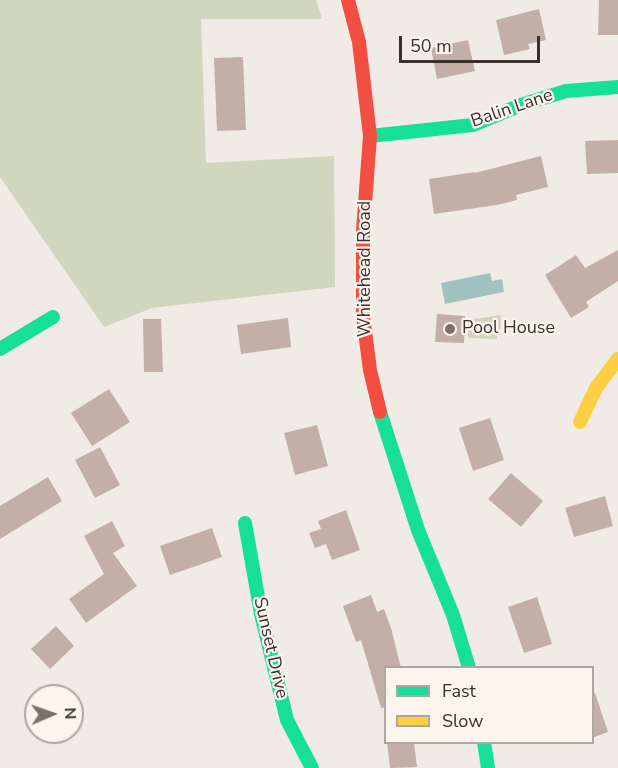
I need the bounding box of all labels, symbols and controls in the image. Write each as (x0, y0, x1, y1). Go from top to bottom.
scale bar (402, 24, 543, 62)
text: 50 m (410, 34, 452, 58)
street label: Balin Lane (468, 85, 556, 133)
street label: Whitehead Road (355, 201, 377, 337)
place label: Pool House (462, 318, 555, 340)
marker: Pool House (443, 322, 457, 336)
street label: Sunset Drive (248, 595, 292, 701)
legend (384, 666, 594, 744)
text: Fast (442, 679, 476, 703)
north arrow (24, 684, 84, 744)
text: N (59, 707, 81, 720)
text: Slow (442, 709, 483, 733)

